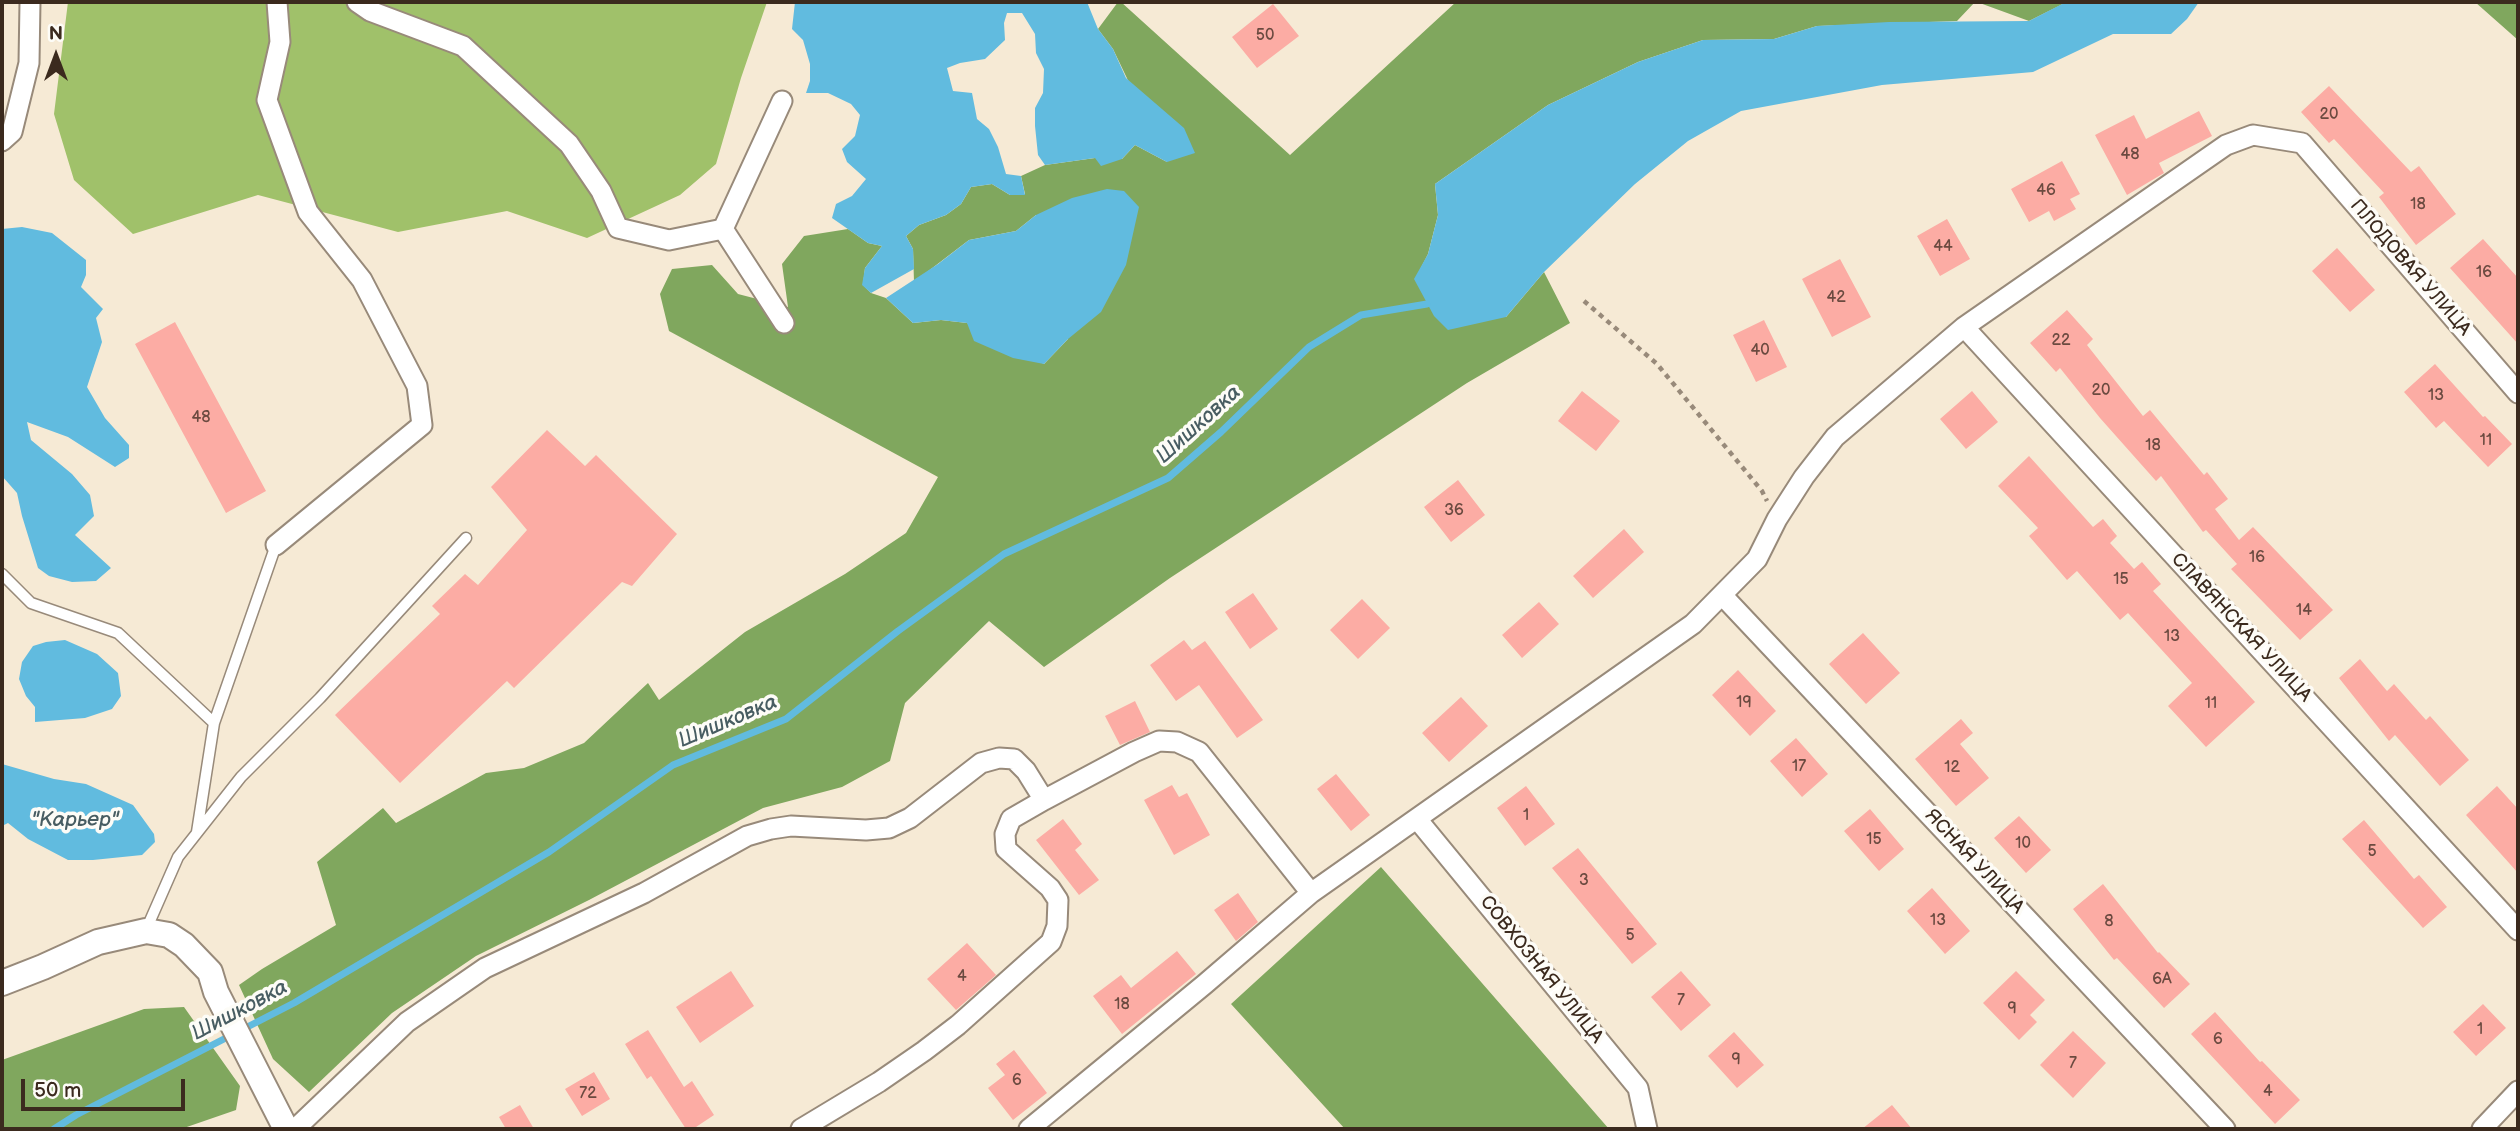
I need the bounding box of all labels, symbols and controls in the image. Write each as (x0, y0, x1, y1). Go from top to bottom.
north arrow (21, 21, 91, 91)
text: N (49, 23, 63, 46)
house number: 50 (1256, 26, 1274, 46)
house number: 20 (2320, 105, 2338, 125)
house number: 48 (2120, 145, 2140, 165)
house number: 46 (2036, 181, 2056, 201)
street label: ПЛОДОВАЯ УЛИЦА (2345, 195, 2475, 341)
house number: 18 (2410, 195, 2426, 215)
house number: 44 (1933, 237, 1953, 257)
house number: 16 (2476, 263, 2492, 283)
house number: 42 (1826, 288, 1846, 308)
house number: 22 (2052, 331, 2070, 351)
house number: 40 (1750, 341, 1770, 361)
water label: Шишковка (1152, 381, 1246, 469)
house number: 20 (2092, 381, 2110, 401)
house number: 13 (2428, 386, 2444, 406)
house number: 48 (191, 408, 211, 428)
house number: 11 (2480, 431, 2492, 451)
house number: 18 (2145, 436, 2161, 456)
house number: 36 (1444, 501, 1464, 521)
house number: 16 (2249, 548, 2265, 568)
street label: СЛАВЯНСКАЯ УЛИЦА (2166, 549, 2316, 707)
house number: 15 (2113, 570, 2129, 590)
house number: 14 (2296, 601, 2312, 621)
house number: 13 (2164, 627, 2180, 647)
water label: Шишковка (675, 690, 781, 754)
house number: 19 (1736, 693, 1752, 713)
house number: 11 (2205, 694, 2217, 714)
house number: 17 (1792, 757, 1806, 777)
house number: 12 (1944, 758, 1960, 778)
street label: ЯСНАЯ УЛИЦА (1920, 805, 2028, 919)
house number: 1 (1523, 806, 1529, 826)
water label: "Карьер" (31, 808, 119, 834)
house number: 15 (1866, 830, 1882, 850)
house number: 10 (2015, 834, 2031, 854)
house number: 5 (2367, 842, 2377, 862)
house number: 3 (1579, 871, 1589, 891)
street label: СОВХОЗНАЯ УЛИЦА (1475, 892, 1607, 1048)
house number: 13 (1930, 911, 1946, 931)
house number: 8 (2104, 912, 2114, 932)
house number: 5 (1625, 926, 1635, 946)
house number: 4 (957, 967, 967, 987)
house number: 6А (2152, 970, 2172, 990)
water label: Шишковка (188, 975, 292, 1047)
house number: 7 (1677, 991, 1685, 1011)
house number: 18 (1114, 995, 1130, 1015)
house number: 9 (2007, 999, 2017, 1019)
house number: 1 (2477, 1020, 2483, 1040)
house number: 6 (2213, 1030, 2223, 1050)
house number: 9 (1731, 1050, 1741, 1070)
house number: 7 (2069, 1054, 2077, 1074)
scale bar (24, 1064, 189, 1108)
house number: 6 (1012, 1071, 1022, 1091)
text: 50 m (34, 1078, 81, 1103)
house number: 4 (2263, 1082, 2273, 1102)
house number: 72 (579, 1084, 597, 1104)

